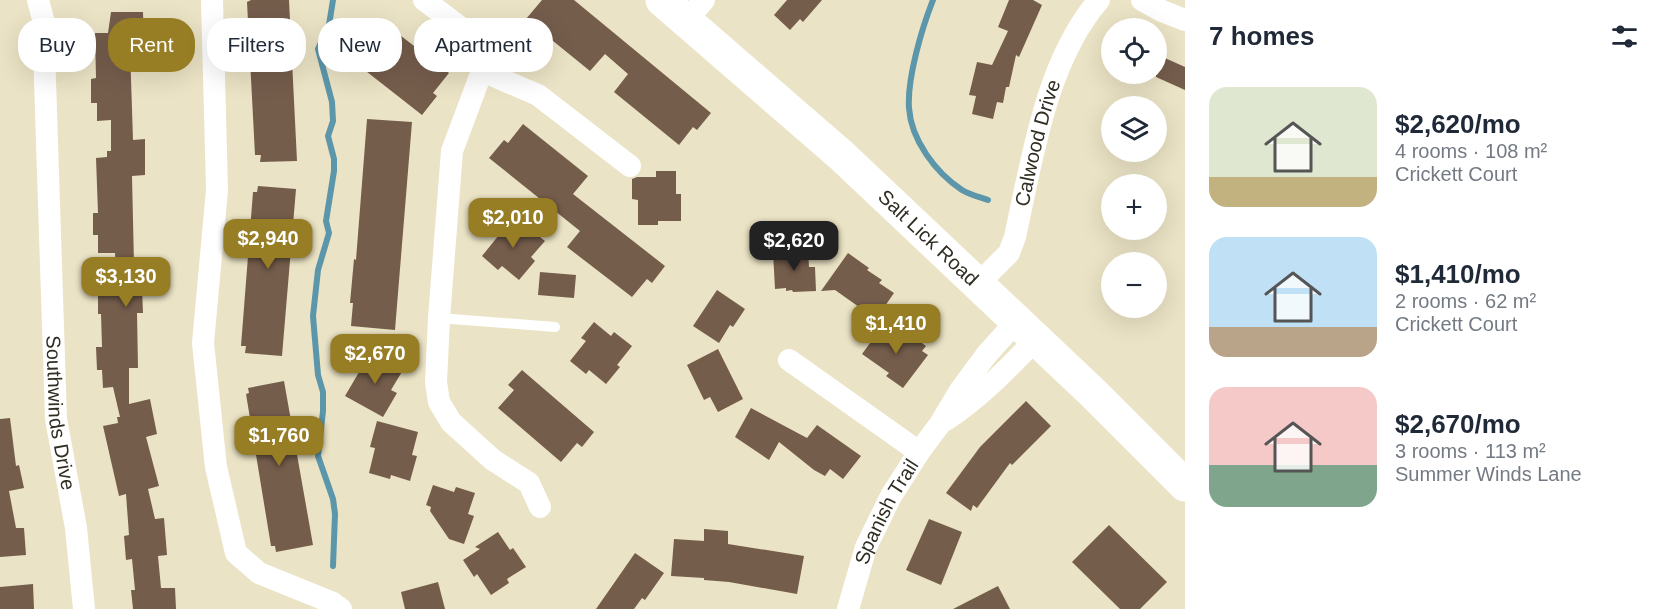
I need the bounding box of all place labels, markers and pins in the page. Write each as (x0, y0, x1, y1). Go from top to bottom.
pin: $2,010 (464, 198, 562, 249)
pin: $2,940 (219, 219, 317, 270)
pin: $2,620 (745, 221, 843, 272)
pin: $3,130 (77, 257, 175, 308)
pin: $1,410 (847, 304, 945, 355)
pin: $2,670 (326, 334, 424, 385)
pin: $1,760 (230, 416, 328, 467)

